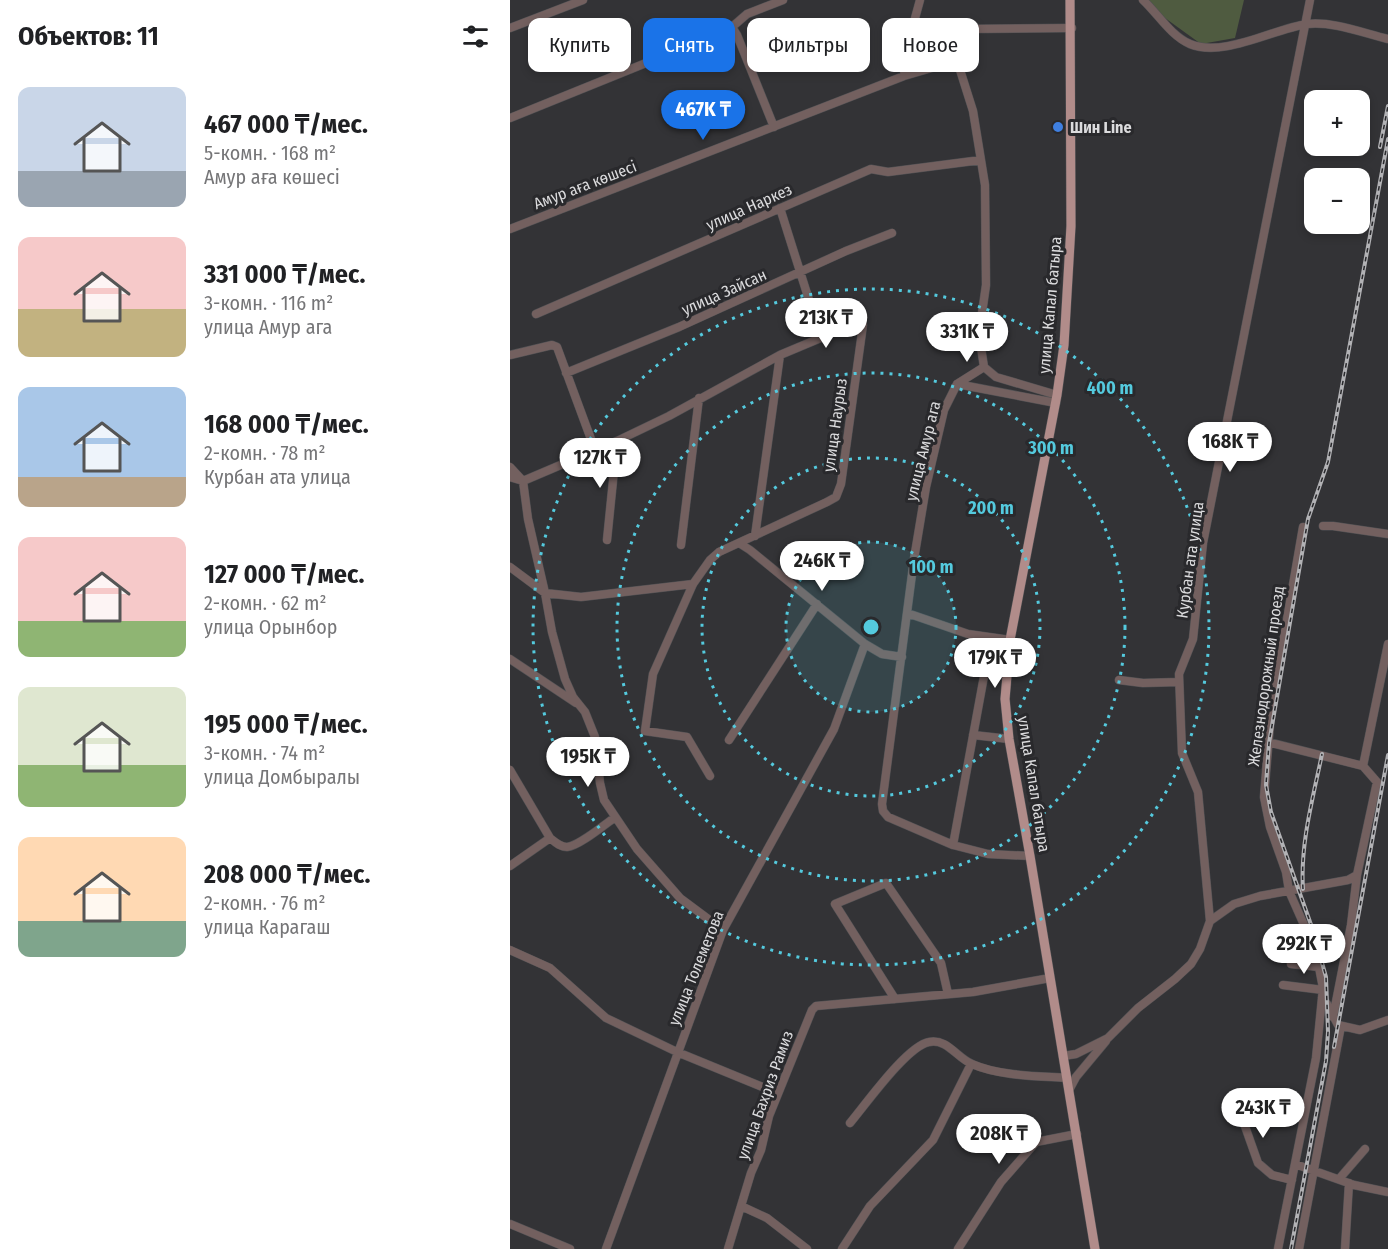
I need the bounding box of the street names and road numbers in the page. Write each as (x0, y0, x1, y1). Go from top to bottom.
street label: Амур аға көшесі (531, 157, 639, 213)
street label: улица Наркез (703, 180, 795, 234)
street label: улица Капал батыра (1035, 236, 1065, 374)
street label: улица Зайсан (679, 265, 769, 319)
street label: улица Наурыз (819, 377, 851, 473)
street label: улица Амур ага (901, 399, 945, 503)
street label: Курбан ата улица (1172, 500, 1208, 619)
street label: Железнодорожный проезд (1244, 585, 1288, 767)
street label: улица Капал батыра (1014, 715, 1054, 854)
street label: улица Толеметова (664, 908, 728, 1028)
street label: улица Бахриз Рамиз (733, 1028, 797, 1162)

